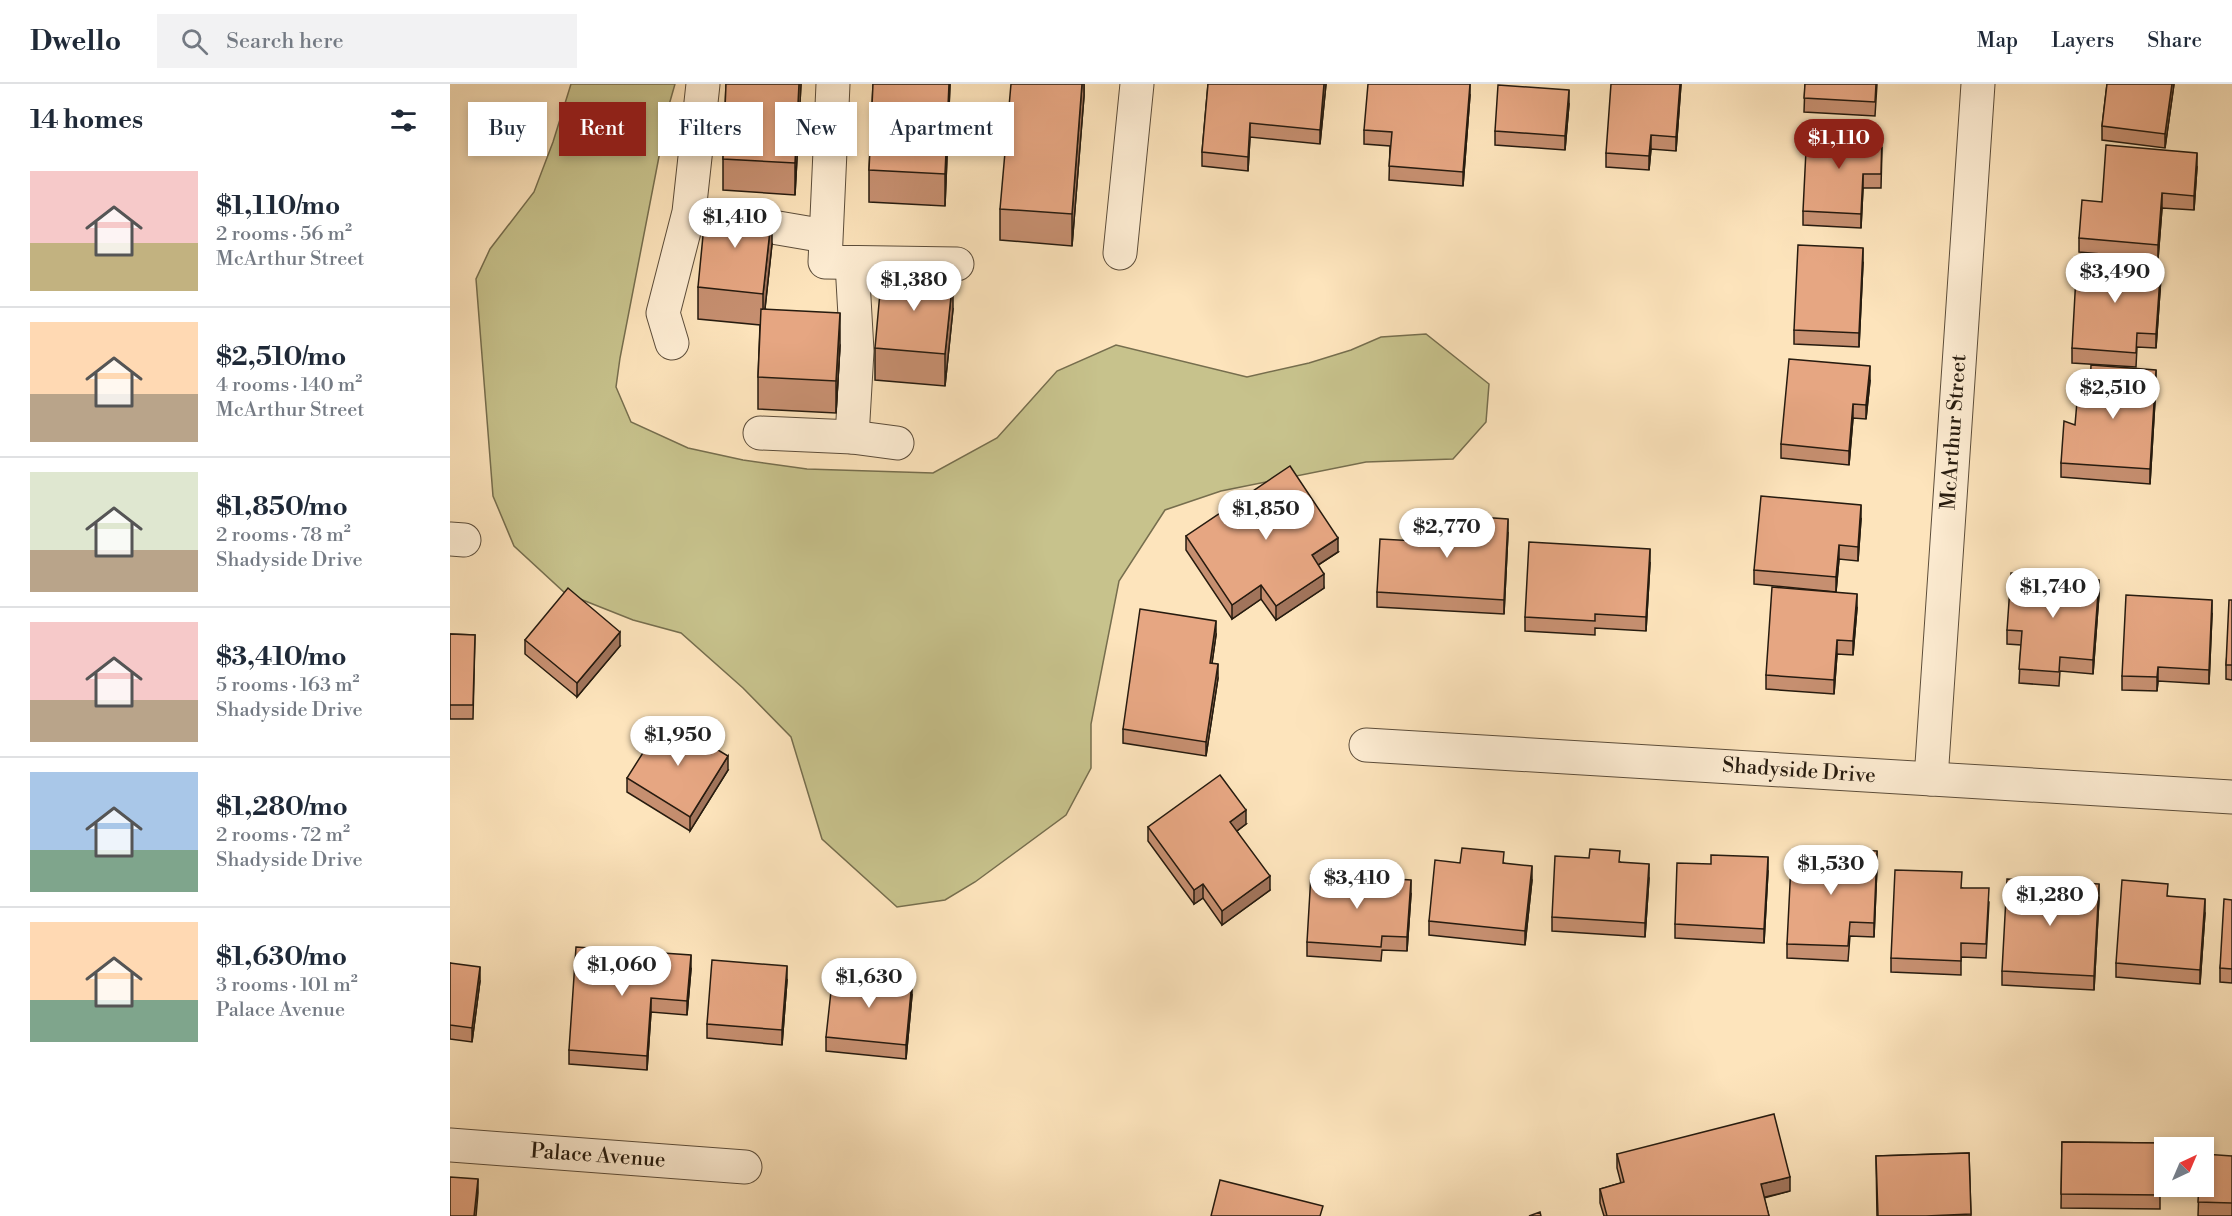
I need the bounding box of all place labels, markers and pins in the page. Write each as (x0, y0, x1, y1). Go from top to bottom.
pin: $1,110 (1790, 119, 1888, 170)
pin: $1,410 (686, 198, 784, 249)
pin: $3,490 (2066, 253, 2164, 304)
pin: $1,380 (865, 261, 963, 312)
pin: $2,510 (2064, 369, 2162, 420)
pin: $1,850 (1217, 490, 1315, 541)
pin: $2,770 (1398, 508, 1496, 559)
pin: $1,740 (2004, 568, 2102, 619)
pin: $1,950 (629, 716, 727, 767)
pin: $1,530 (1782, 845, 1880, 896)
pin: $3,410 (1308, 859, 1406, 910)
pin: $1,280 (2001, 876, 2099, 927)
pin: $1,060 (573, 946, 671, 997)
pin: $1,630 (820, 958, 918, 1009)

